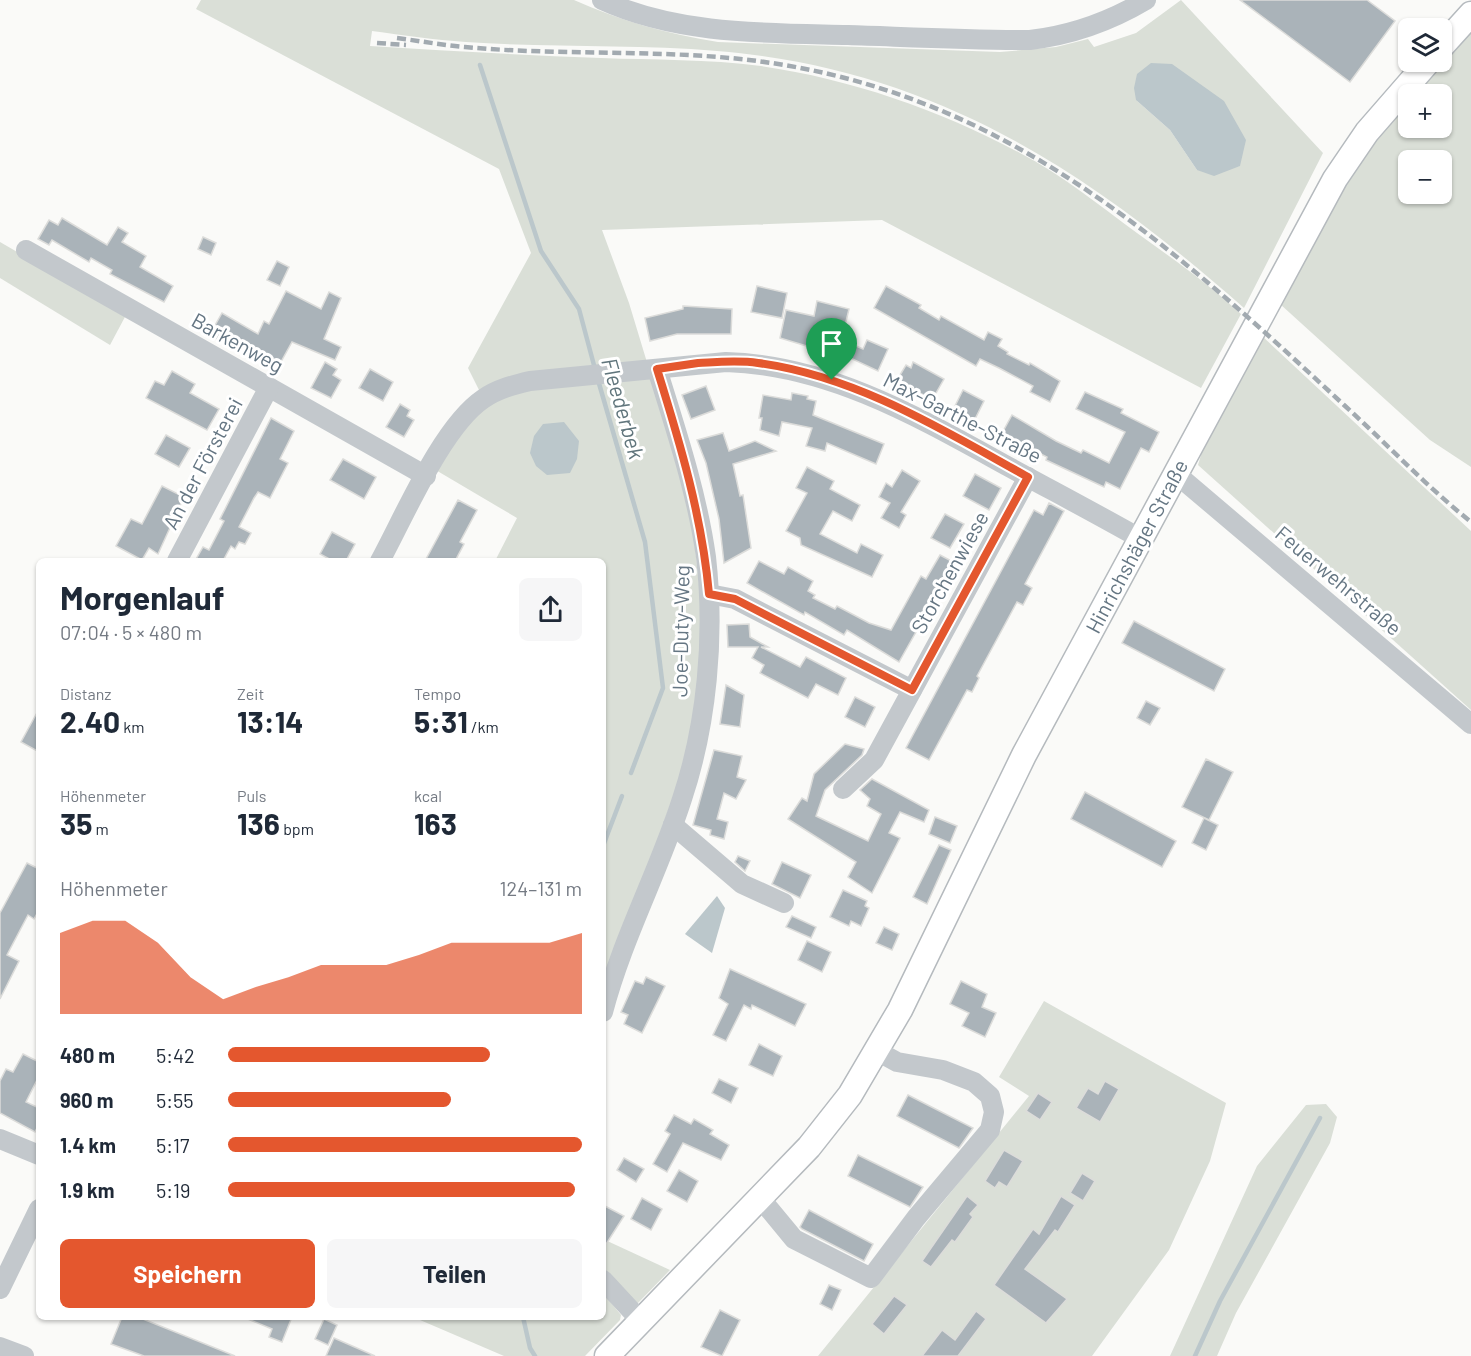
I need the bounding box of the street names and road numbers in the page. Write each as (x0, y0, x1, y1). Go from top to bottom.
street label: Barkenweg (188, 307, 288, 377)
street label: Max-Garthe-Straße (880, 366, 1046, 468)
street label: An der Försterei (157, 393, 247, 533)
street label: Hinrichshäger Straße (1080, 455, 1192, 637)
street label: Storchenwiese (905, 507, 993, 637)
street label: Feuerwehrstraße (1271, 520, 1407, 640)
street label: Joe-Duty-Weg (666, 565, 694, 697)

